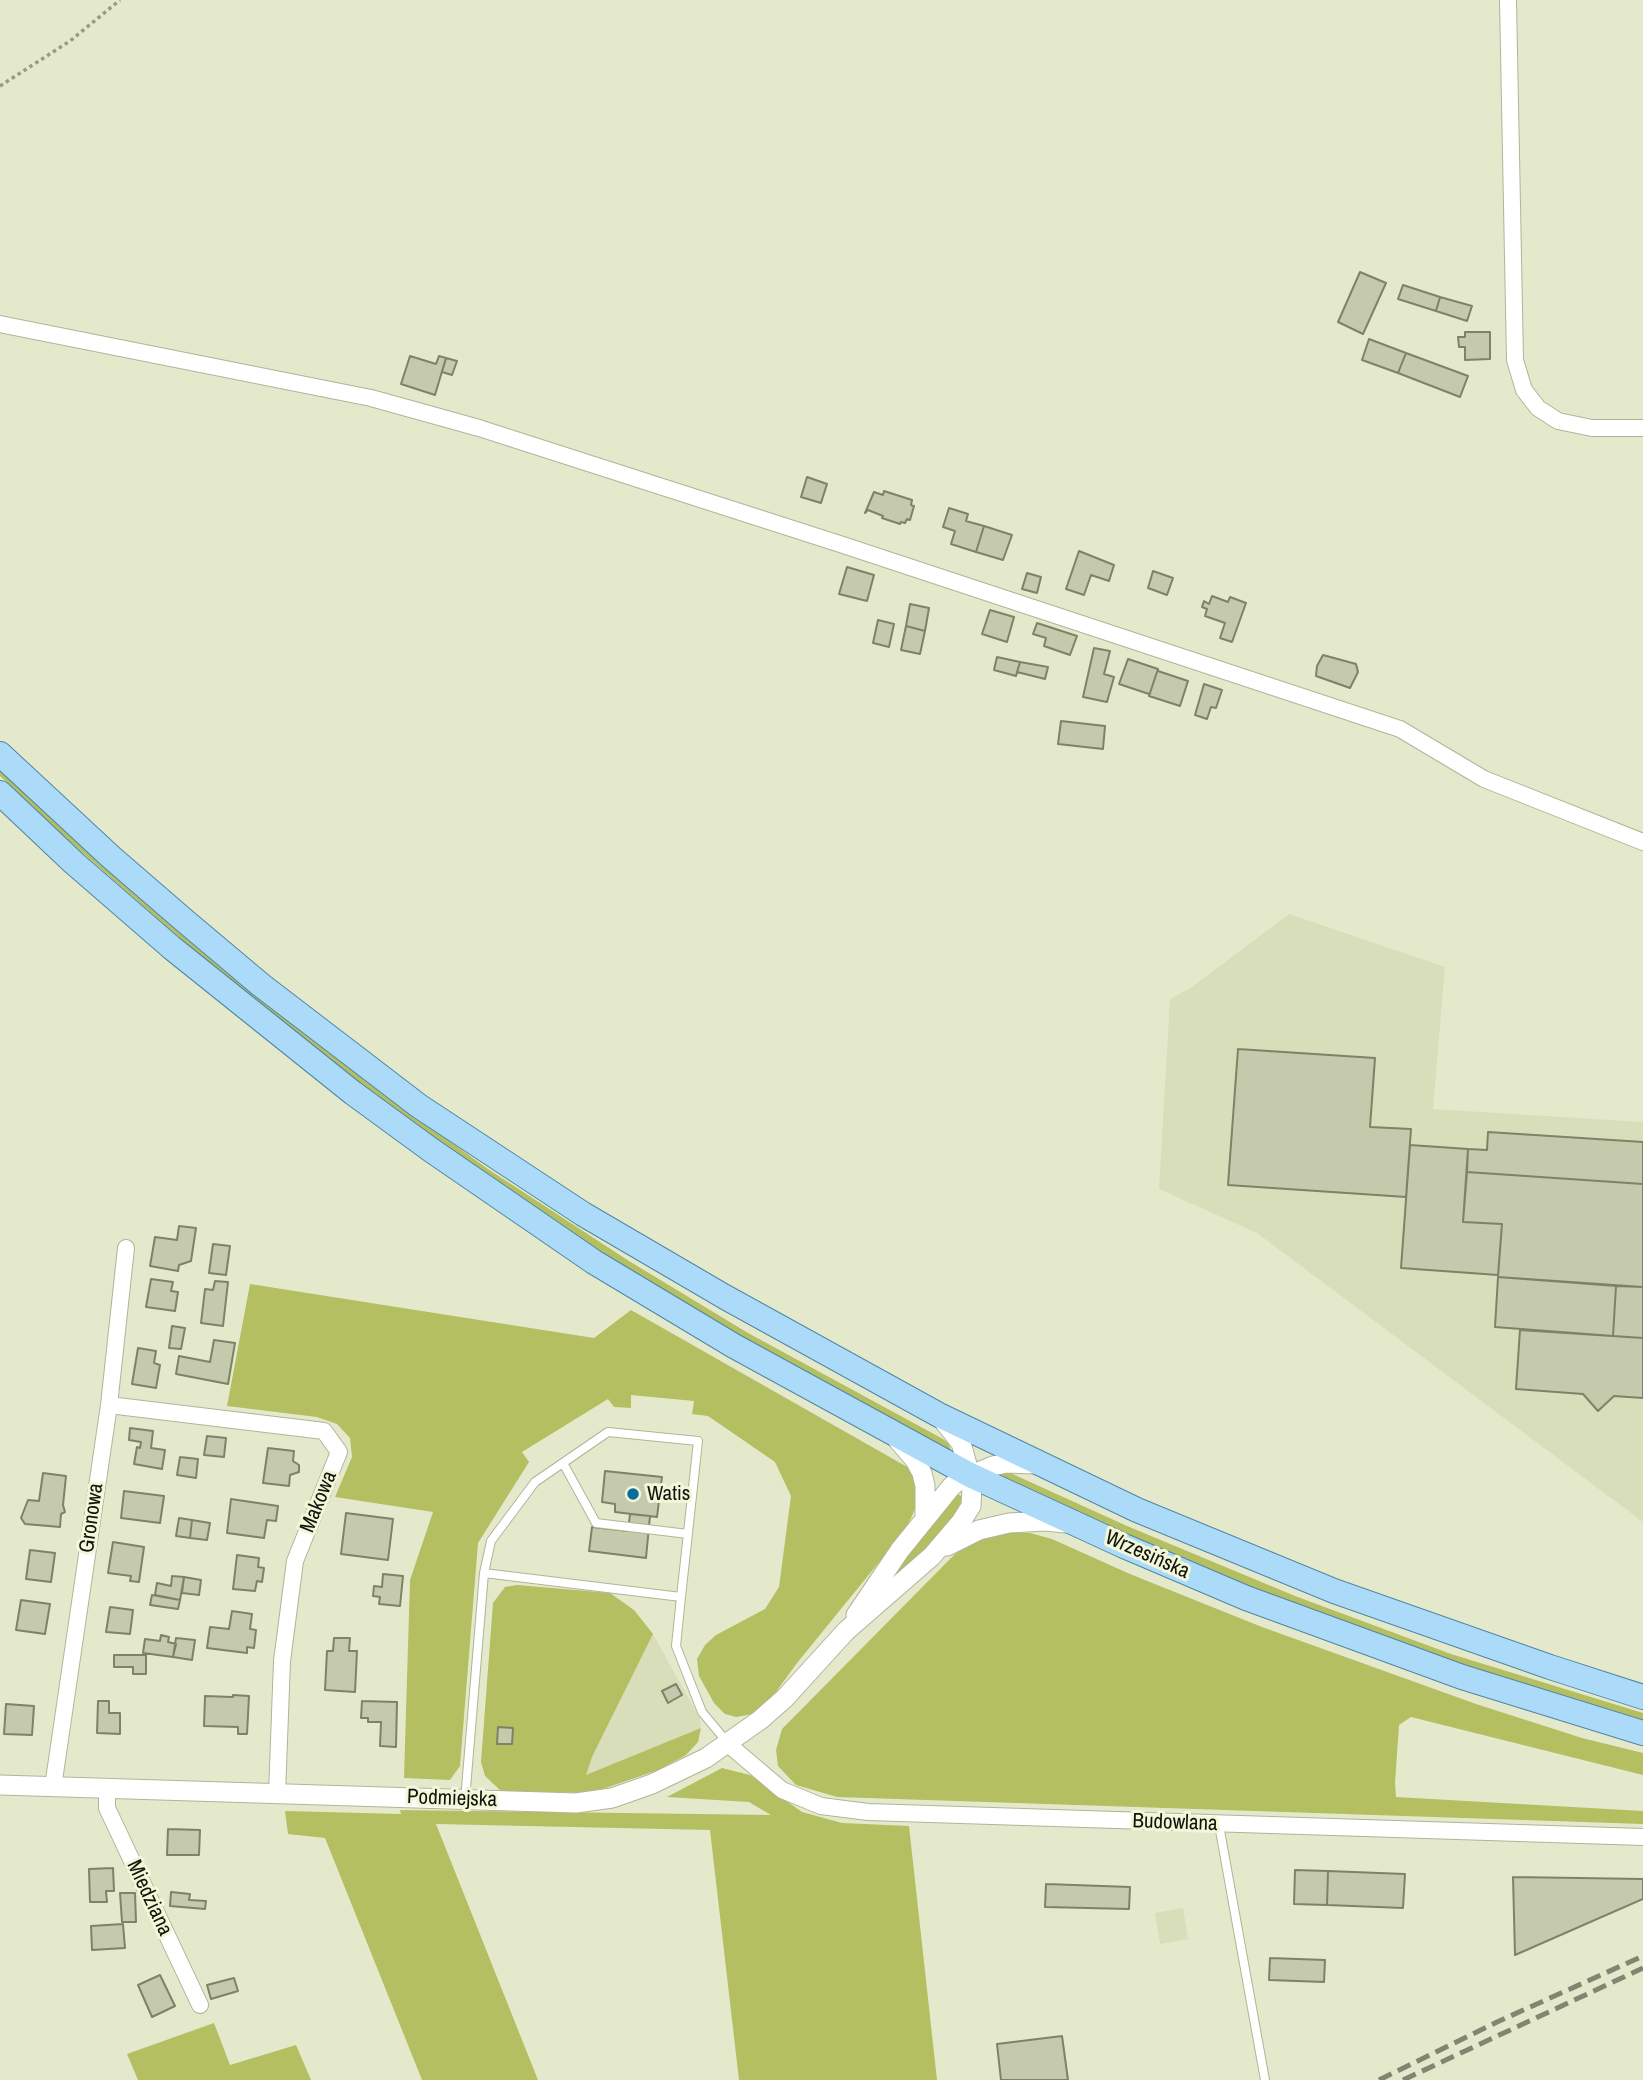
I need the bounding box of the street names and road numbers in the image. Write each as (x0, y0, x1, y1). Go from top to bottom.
street label: Makowa (295, 1468, 343, 1536)
street label: Gronowa (75, 1482, 109, 1554)
street label: Wrzesińska (1101, 1525, 1193, 1585)
street label: Podmiejska (407, 1785, 497, 1813)
street label: Budowlana (1132, 1809, 1218, 1837)
street label: Miedziana (121, 1856, 177, 1940)

